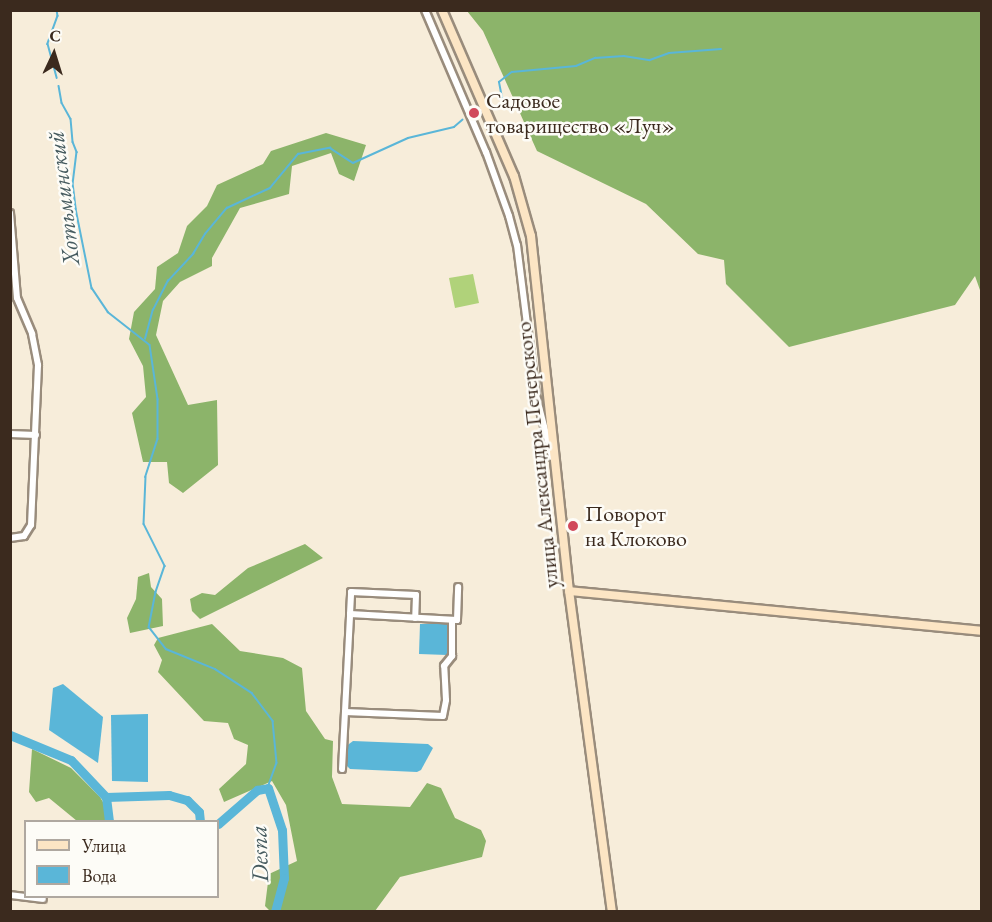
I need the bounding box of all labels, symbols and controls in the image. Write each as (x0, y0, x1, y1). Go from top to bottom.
north arrow (24, 24, 84, 84)
text: С (49, 25, 62, 46)
place label: Садовое товарищество «Луч» (486, 87, 675, 138)
marker: Садовое товарищество «Луч» (467, 106, 481, 120)
water label: Хотьминский (40, 129, 86, 267)
street label: улица Александра Печерского (510, 320, 564, 590)
place label: Поворот на Клоково (585, 500, 687, 552)
marker: Поворот на Клоково (566, 519, 580, 533)
legend (24, 820, 219, 898)
water label: Desna (244, 825, 274, 883)
text: Улица (82, 834, 126, 857)
text: Вода (82, 864, 116, 887)

